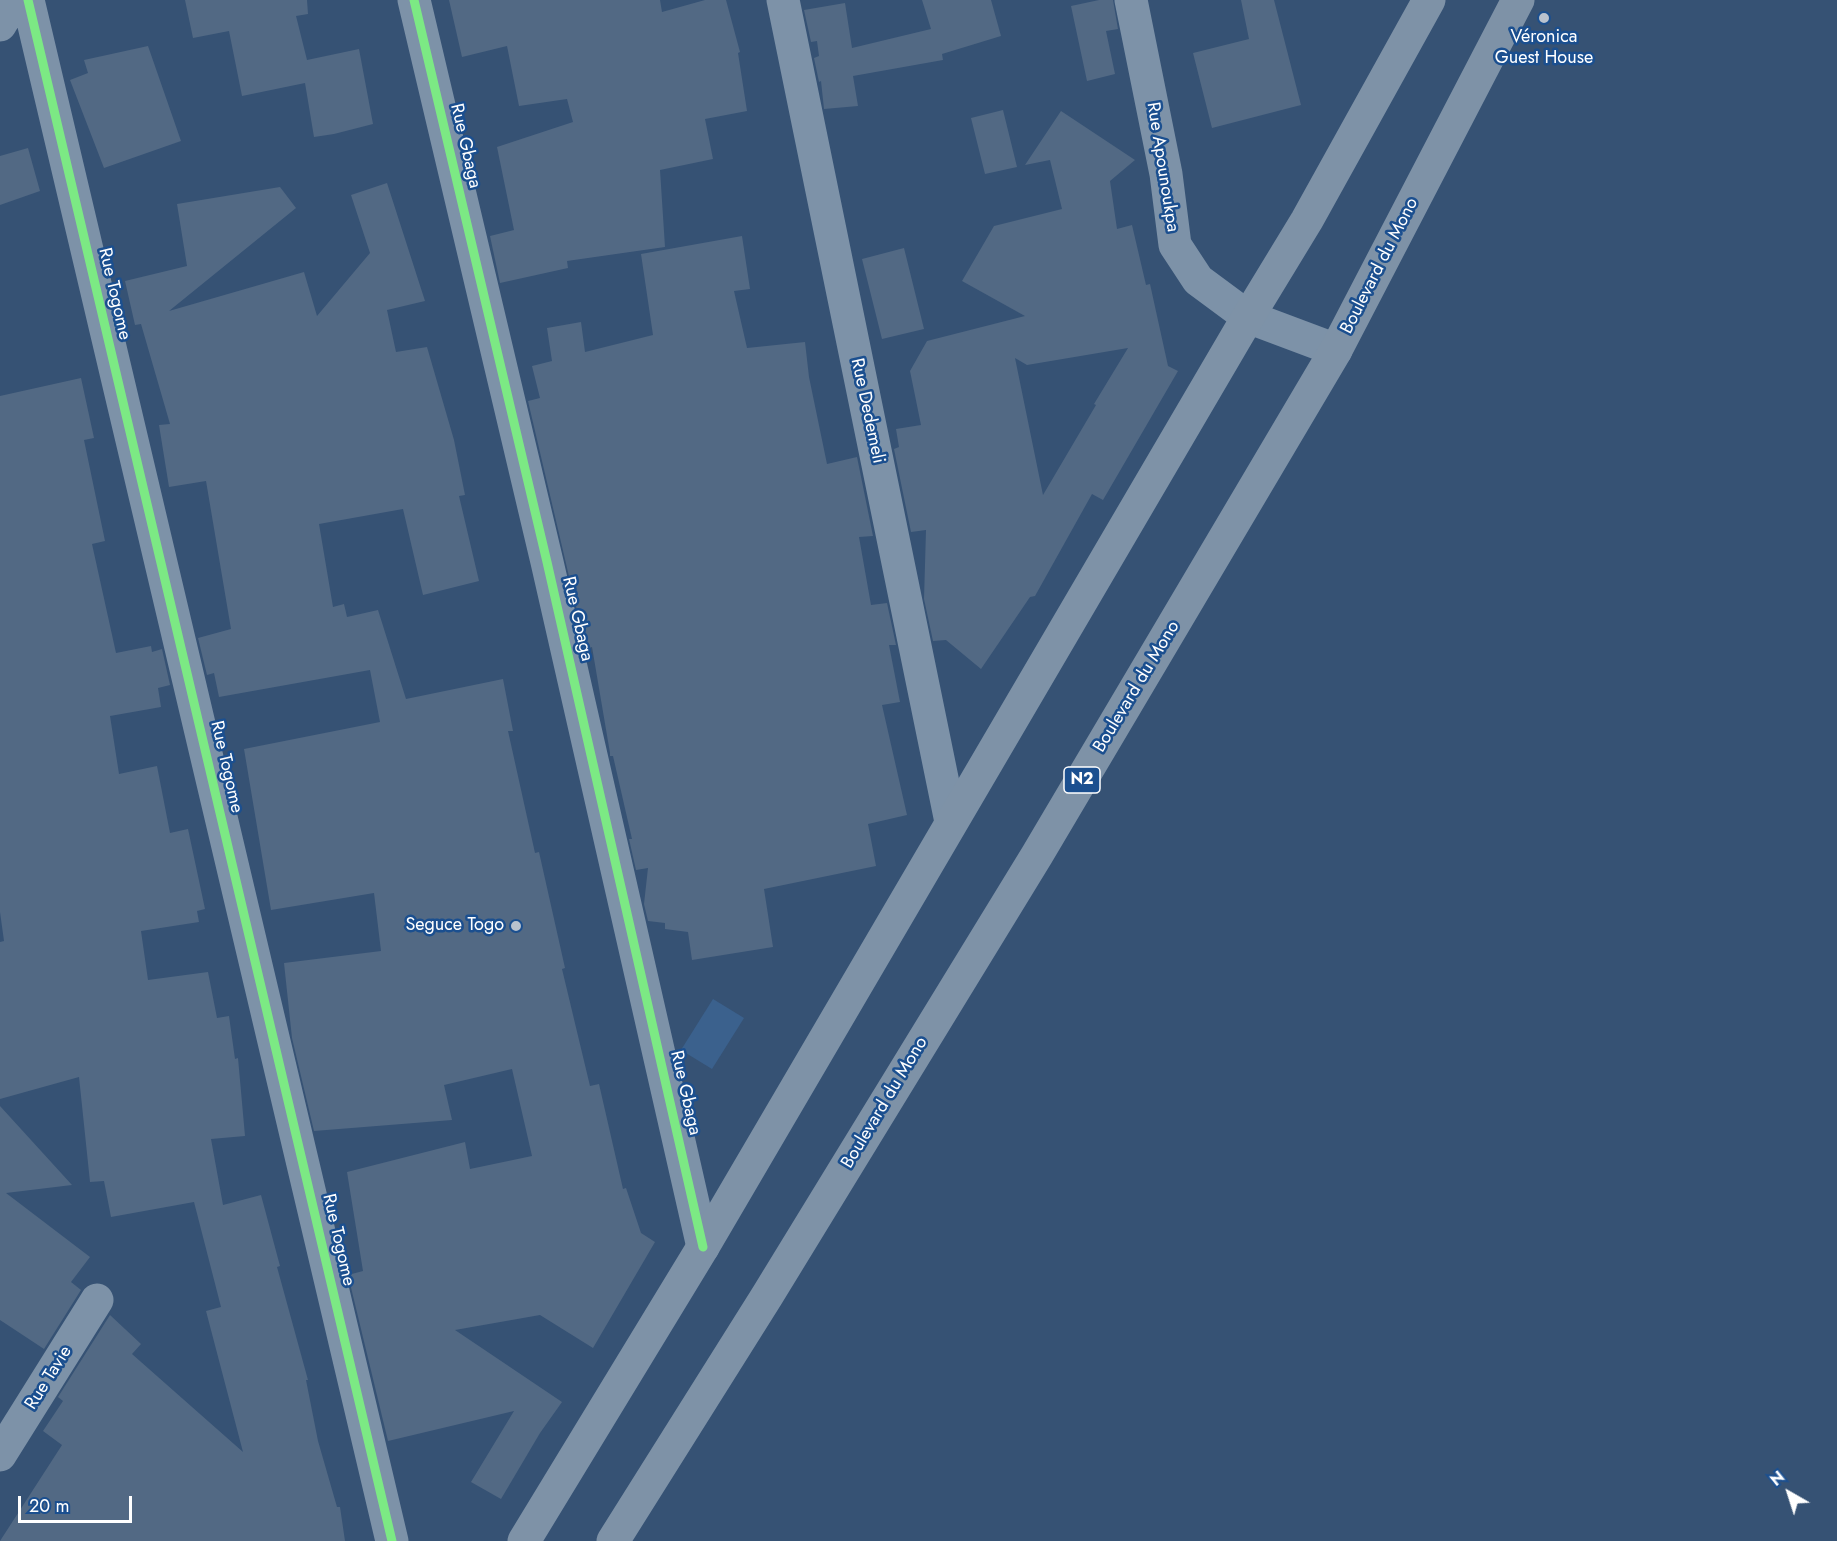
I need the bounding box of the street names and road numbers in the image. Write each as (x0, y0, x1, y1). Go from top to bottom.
street label: Rue Apounoukpa (1141, 101, 1183, 233)
street label: Rue Gbaga (445, 102, 485, 190)
street label: Boulevard du Mono (1336, 194, 1424, 338)
street label: Rue Togome (93, 246, 135, 342)
street label: Rue Dedemeli (845, 356, 889, 466)
street label: Rue Gbaga (557, 575, 597, 663)
street label: Boulevard du Mono (1089, 617, 1185, 757)
street label: Rue Togome (205, 719, 247, 815)
road number: N2 (1064, 767, 1100, 793)
street label: Boulevard du Mono (837, 1033, 933, 1173)
street label: Rue Gbaga (665, 1049, 705, 1137)
street label: Rue Togome (317, 1192, 359, 1288)
street label: Rue Tavie (21, 1342, 77, 1414)

